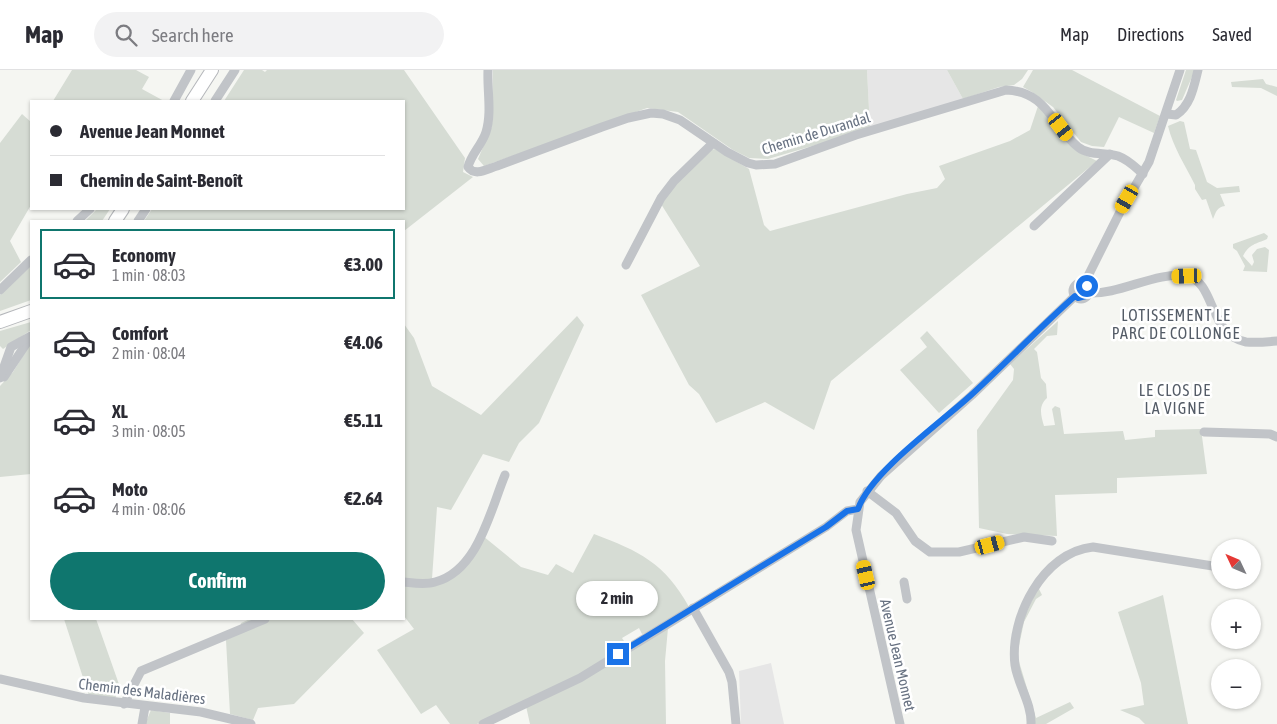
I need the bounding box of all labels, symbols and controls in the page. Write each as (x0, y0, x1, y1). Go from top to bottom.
search box (94, 12, 444, 57)
text: Map (25, 21, 64, 48)
icon: search (112, 21, 140, 49)
text: Search here (152, 24, 234, 46)
text: Map (1060, 24, 1089, 45)
text: Directions (1117, 24, 1184, 45)
text: Saved (1212, 24, 1252, 45)
street label: Chemin de Durandal (760, 108, 872, 158)
car (1045, 111, 1076, 143)
text: Avenue Jean Monnet (80, 120, 225, 142)
text: Chemin de Saint-Benoît (80, 169, 243, 191)
car (1113, 182, 1140, 216)
icon: car (52, 242, 97, 287)
text: Economy (112, 244, 176, 266)
text: €3.00 (344, 253, 383, 275)
text: 1 min · 08:03 (112, 266, 186, 284)
car (1171, 268, 1202, 284)
route start (1076, 275, 1098, 297)
district label: LOTISSEMENT LE PARC DE COLLONGE (1112, 306, 1240, 342)
icon: car (52, 320, 97, 365)
text: Comfort (112, 322, 168, 344)
text: €4.06 (344, 331, 383, 353)
text: 2 min · 08:04 (112, 344, 186, 362)
district label: LE CLOS DE LA VIGNE (1139, 381, 1211, 417)
icon: car (52, 398, 97, 443)
text: XL (112, 400, 128, 422)
text: €5.11 (344, 409, 383, 431)
text: 3 min · 08:05 (112, 422, 186, 440)
icon: car (52, 476, 97, 521)
text: Moto (112, 478, 148, 500)
text: €2.64 (344, 487, 383, 509)
text: 4 min · 08:06 (112, 500, 186, 518)
car (973, 534, 1006, 556)
north arrow (1211, 539, 1261, 589)
map controls (1211, 539, 1261, 709)
button: Confirm (50, 552, 385, 610)
car (855, 559, 876, 591)
callout: 2 min (577, 582, 659, 616)
text: 2 min (601, 589, 633, 607)
street label: Avenue Jean Monnet (877, 597, 919, 713)
button: + (1211, 599, 1261, 649)
route end (607, 643, 629, 665)
button: − (1211, 659, 1261, 709)
street label: Chemin des Maladières (78, 675, 206, 707)

